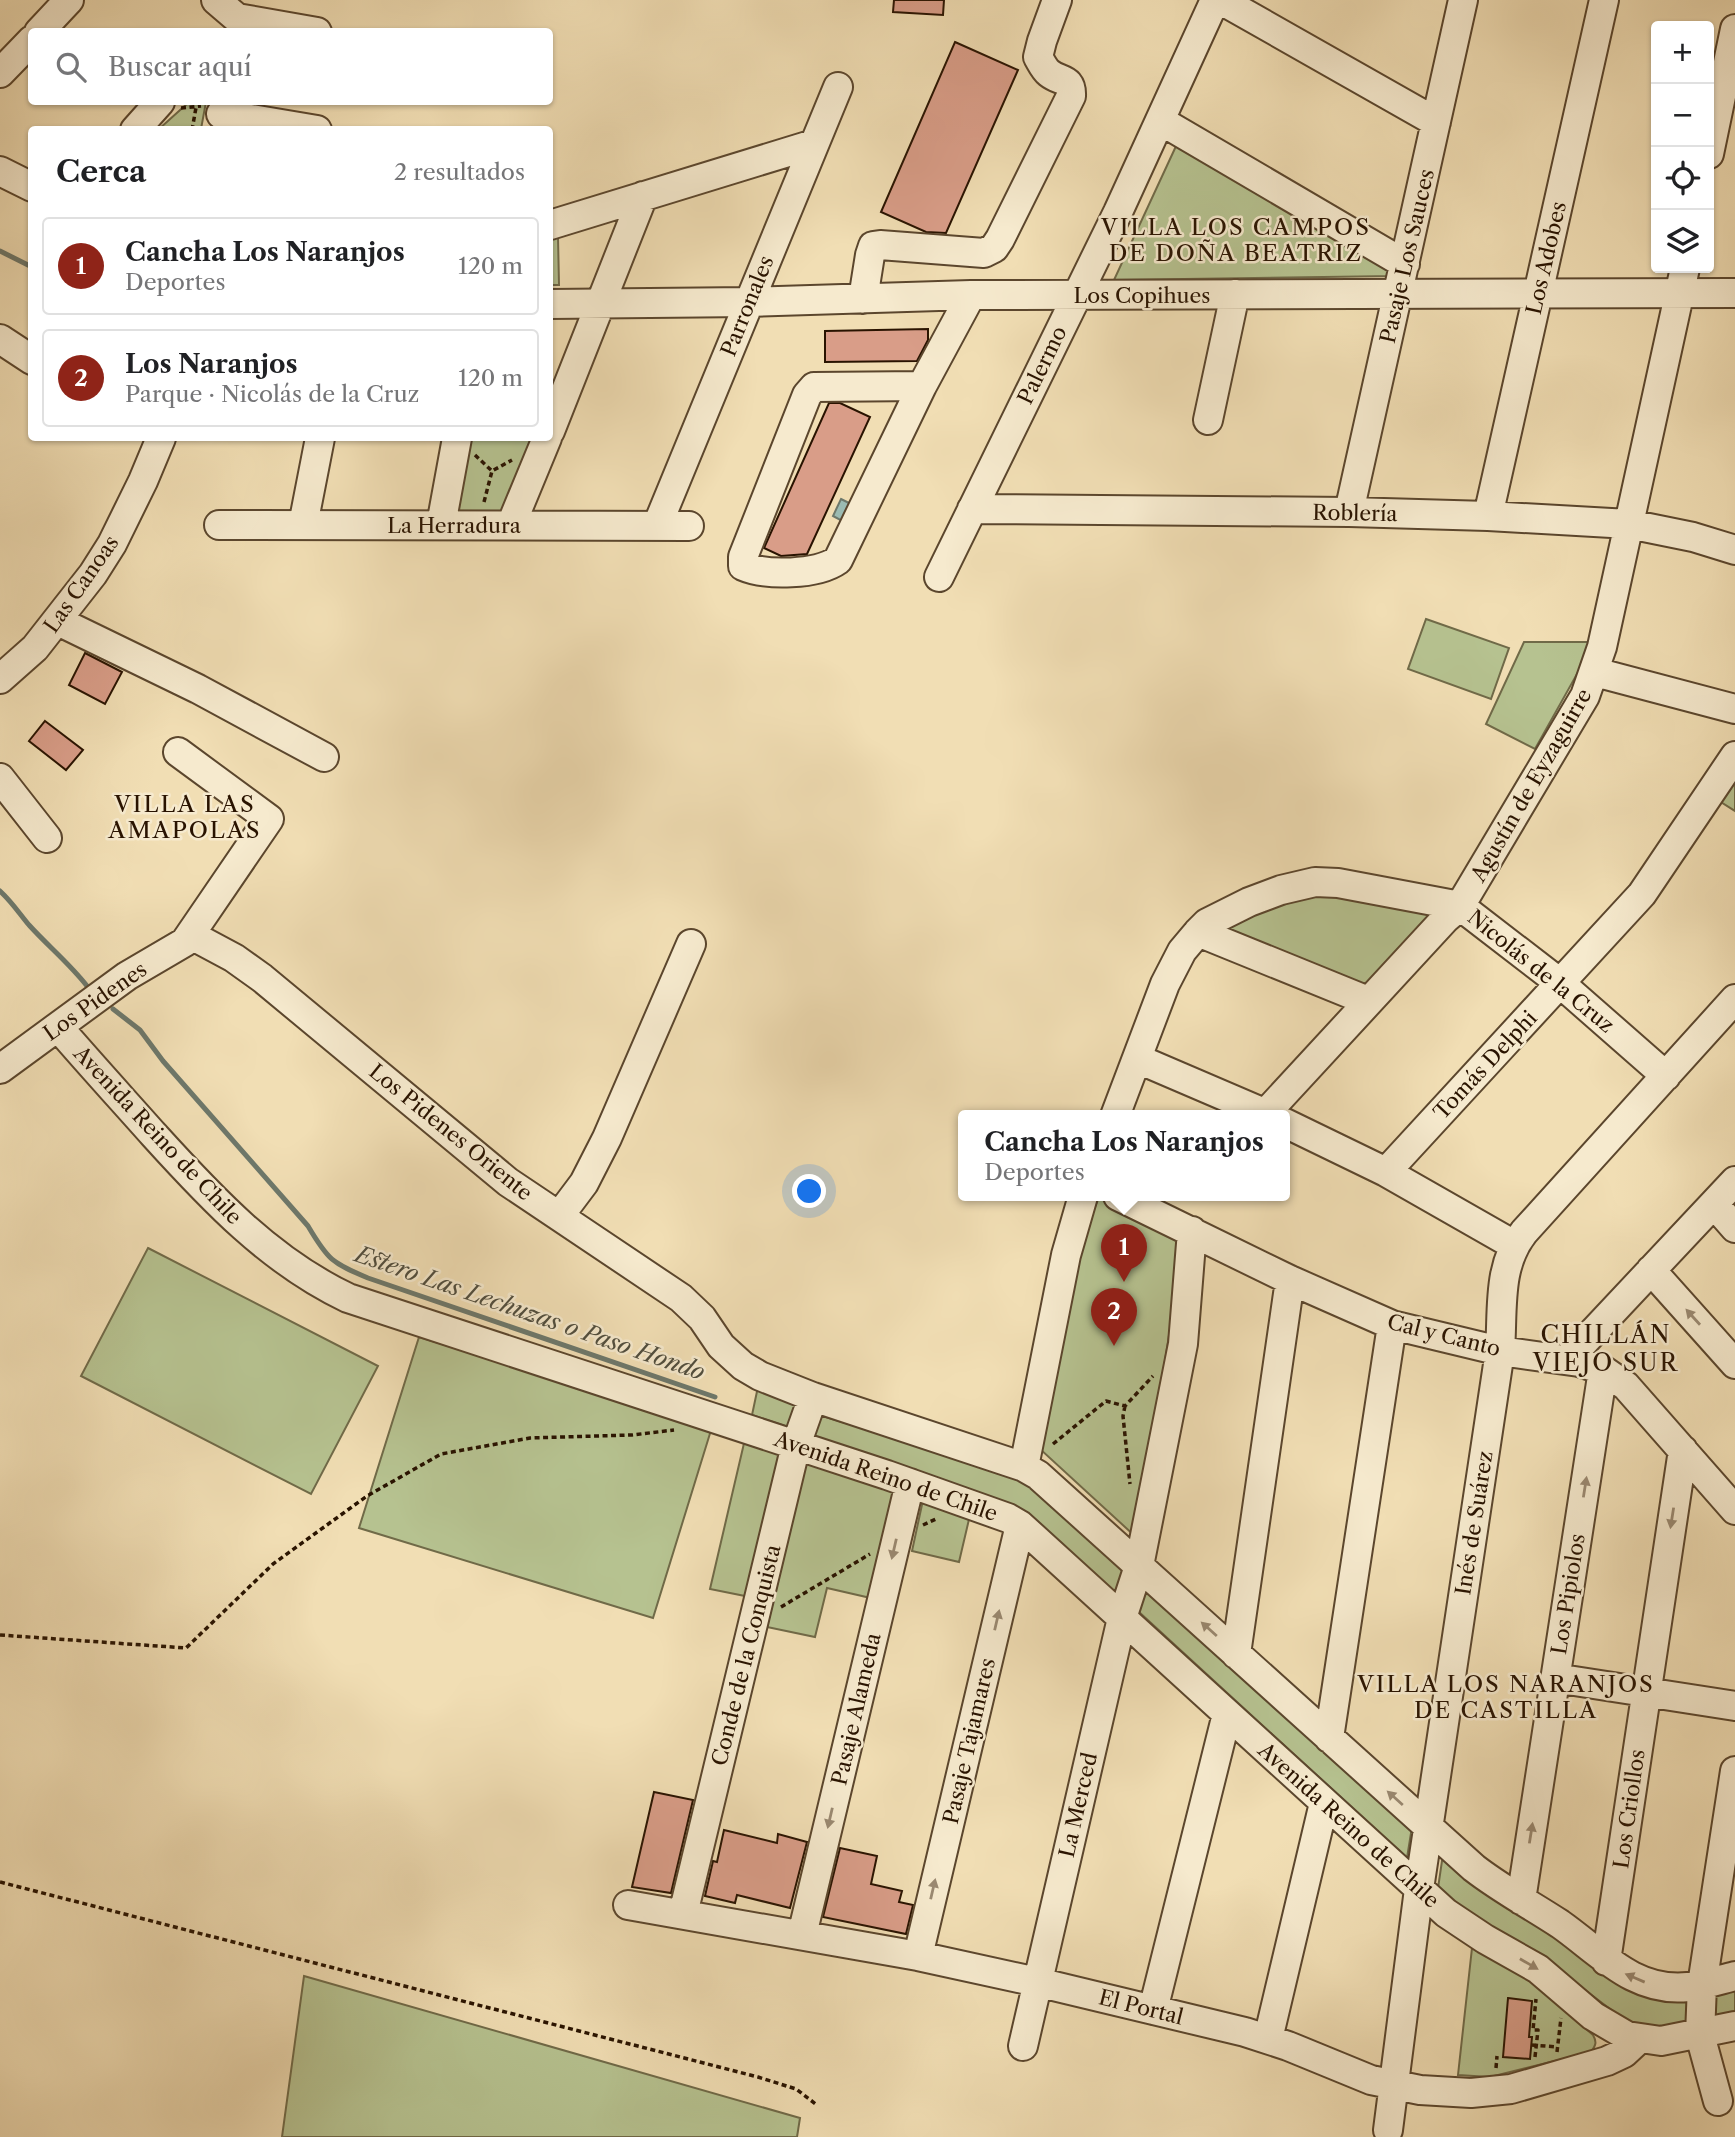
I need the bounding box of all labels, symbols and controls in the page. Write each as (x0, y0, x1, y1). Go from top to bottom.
map controls (1651, 21, 1714, 273)
button: + (1651, 21, 1714, 84)
search box (28, 28, 553, 105)
icon: search (52, 48, 90, 86)
text: Buscar aquí (108, 51, 252, 83)
button: − (1651, 84, 1714, 147)
button: locate (1651, 147, 1714, 210)
text: Cerca (56, 153, 146, 190)
text: 2 resultados (394, 158, 525, 186)
street label: Pasaje Los Sauces (1375, 166, 1439, 346)
street label: Los Adobes (1521, 199, 1571, 317)
button: layers (1651, 210, 1714, 273)
district label: VILLA LOS CAMPOS DE DOÑA BEATRIZ (1100, 213, 1371, 267)
text: Cancha Los Naranjos (125, 236, 405, 268)
text: 1 (76, 252, 86, 280)
text: 120 m (458, 252, 523, 280)
street label: Parronales (715, 252, 779, 360)
text: Deportes (125, 268, 226, 296)
street label: Los Copihues (1074, 283, 1210, 308)
street label: Palermo (1012, 322, 1072, 408)
text: Los Naranjos (125, 348, 298, 380)
text: 2 (74, 364, 88, 392)
text: 120 m (458, 364, 523, 392)
text: Parque · Nicolás de la Cruz (125, 380, 419, 408)
street label: Roblería (1312, 500, 1399, 526)
street label: La Herradura (387, 513, 522, 538)
street label: Las Canoas (38, 531, 124, 637)
street label: Agustín de Eyzaguirre (1465, 684, 1597, 887)
district label: VILLA LAS AMAPOLAS (107, 790, 262, 844)
street label: Nicolás de la Cruz (1463, 904, 1619, 1038)
street label: Los Pidenes (39, 956, 151, 1046)
street label: Tomás Delphi (1428, 1005, 1542, 1125)
street label: Avenida Reino de Chile (68, 1040, 247, 1229)
street label: Los Pidenes Oriente (364, 1059, 538, 1205)
popup (958, 1110, 1290, 1201)
text: Cancha Los Naranjos (984, 1126, 1264, 1158)
text: Deportes (984, 1158, 1085, 1186)
your location (792, 1174, 826, 1208)
pin: 1 (1101, 1224, 1147, 1282)
water label: Estero Las Lechuzas o Paso Hondo (350, 1239, 709, 1386)
pin: 2 (1091, 1288, 1137, 1346)
one-way arrow (1685, 1308, 1701, 1326)
street label: Cal y Canto (1385, 1309, 1503, 1361)
district label: CHILLÁN VIEJO SUR (1532, 1320, 1679, 1377)
street label: Avenida Reino de Chile (770, 1426, 1001, 1526)
street label: Inés de Suárez (1450, 1449, 1498, 1597)
one-way arrow (1580, 1476, 1591, 1498)
one-way arrow (1666, 1507, 1677, 1529)
street label: Los Pipiolos (1546, 1532, 1590, 1656)
one-way arrow (889, 1538, 900, 1560)
street label: Conde de la Conquista (706, 1541, 786, 1768)
one-way arrow (992, 1609, 1003, 1631)
one-way arrow (1200, 1622, 1217, 1637)
street label: Pasaje Alameda (826, 1630, 886, 1788)
street label: Pasaje Tajamares (938, 1656, 1000, 1826)
district label: VILLA LOS NARANJOS DE CASTILLA (1356, 1670, 1655, 1724)
street label: Avenida Reino de Chile (1253, 1737, 1444, 1913)
street label: Los Criollos (1608, 1748, 1650, 1870)
street label: La Merced (1054, 1750, 1102, 1860)
one-way arrow (1386, 1790, 1404, 1806)
one-way arrow (824, 1807, 835, 1829)
one-way arrow (1526, 1822, 1537, 1844)
one-way arrow (928, 1878, 939, 1900)
one-way arrow (1519, 1958, 1538, 1970)
one-way arrow (1625, 1972, 1645, 1984)
street label: El Portal (1096, 1984, 1186, 2030)

